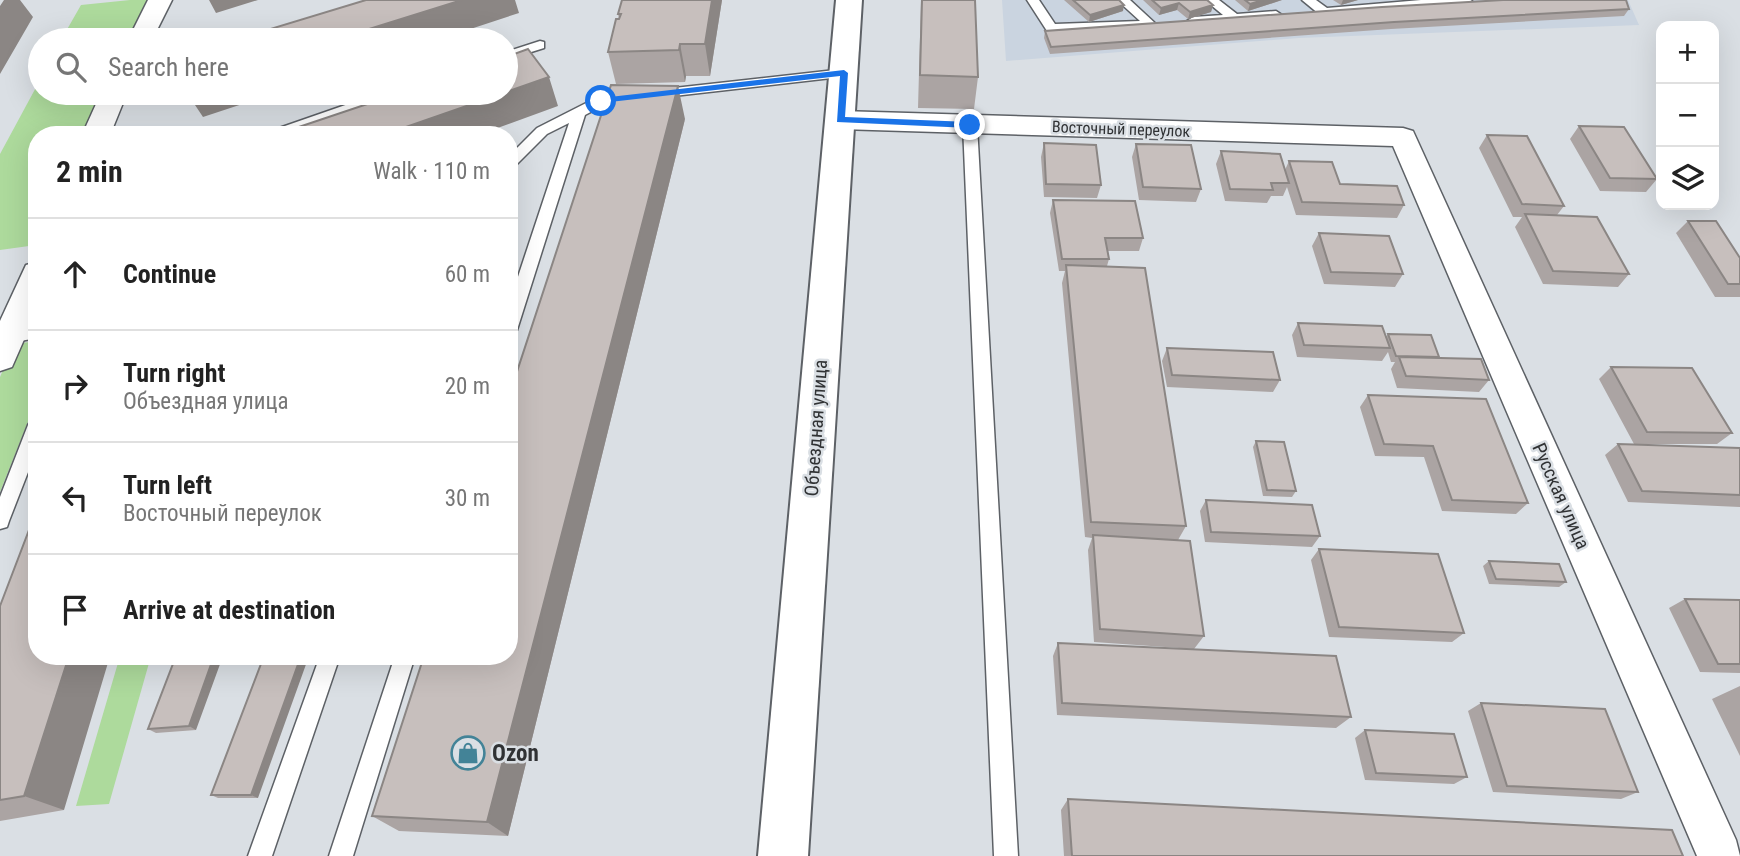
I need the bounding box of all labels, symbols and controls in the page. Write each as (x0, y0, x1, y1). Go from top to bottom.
map controls (1656, 21, 1719, 210)
button: + (1656, 21, 1719, 84)
search box (28, 28, 518, 105)
icon: search (52, 48, 90, 86)
text: Search here (108, 52, 229, 82)
button: − (1656, 84, 1719, 147)
route start (585, 85, 616, 116)
route end (954, 109, 985, 140)
street label: Восточный переулок (1052, 117, 1191, 141)
button: layers (1656, 147, 1719, 210)
text: 2 min (56, 154, 123, 189)
text: Walk · 110 m (373, 158, 490, 185)
icon: ahead (56, 255, 94, 293)
text: Continue (123, 259, 216, 289)
text: 60 m (445, 261, 490, 288)
text: Turn right (123, 358, 225, 388)
street label: Объездная улица (800, 359, 832, 497)
icon: right (56, 367, 94, 405)
text: 20 m (445, 373, 490, 400)
text: Объездная улица (123, 388, 288, 415)
street label: Русская улица (1527, 439, 1595, 553)
text: Turn left (123, 470, 212, 500)
icon: left (56, 479, 94, 517)
text: 30 m (445, 485, 490, 512)
text: Восточный переулок (123, 500, 322, 527)
icon: arrive (56, 591, 94, 629)
text: Arrive at destination (123, 595, 335, 625)
shop icon: Ozon (449, 734, 487, 772)
place label: Ozon (492, 740, 539, 767)

